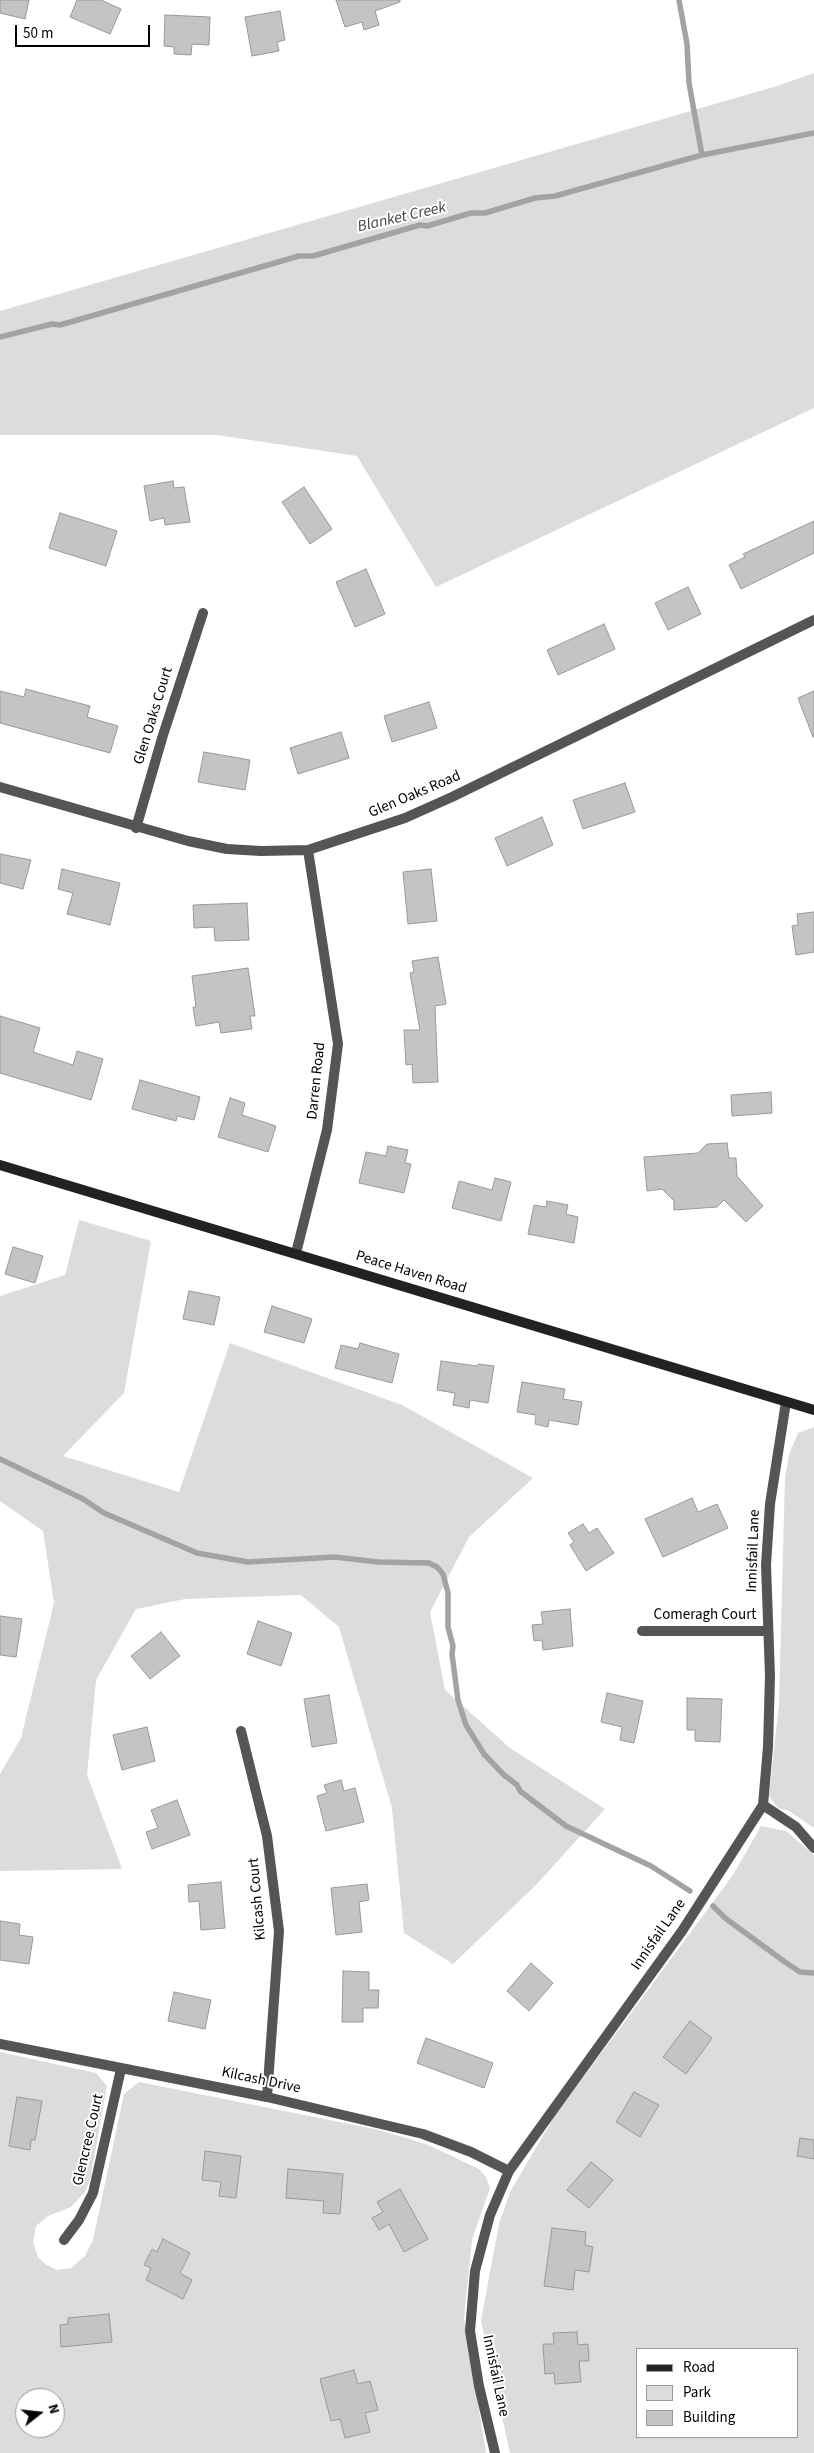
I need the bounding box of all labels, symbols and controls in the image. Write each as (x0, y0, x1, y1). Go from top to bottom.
scale bar (18, 15, 152, 47)
text: 50 m (23, 23, 53, 44)
water label: Blanket Creek (356, 198, 448, 238)
street label: Glen Oaks Court (131, 665, 177, 767)
street label: Glen Oaks Road (366, 768, 464, 822)
street label: Darren Road (304, 1041, 330, 1121)
street label: Peace Haven Road (353, 1248, 469, 1298)
street label: Innisfail Lane (744, 1509, 764, 1593)
street label: Comeragh Court (654, 1607, 756, 1625)
street label: Kilcash Court (245, 1857, 271, 1941)
street label: Innisfail Lane (628, 1896, 690, 1974)
street label: Kilcash Drive (220, 2064, 302, 2098)
street label: Glencree Court (70, 2092, 108, 2188)
street label: Innisfail Lane (478, 2334, 512, 2418)
legend (636, 2348, 799, 2438)
text: Road (683, 2357, 715, 2378)
text: Park (683, 2382, 711, 2403)
north arrow (15, 2388, 65, 2438)
text: N (43, 2402, 64, 2416)
text: Building (683, 2407, 735, 2428)

